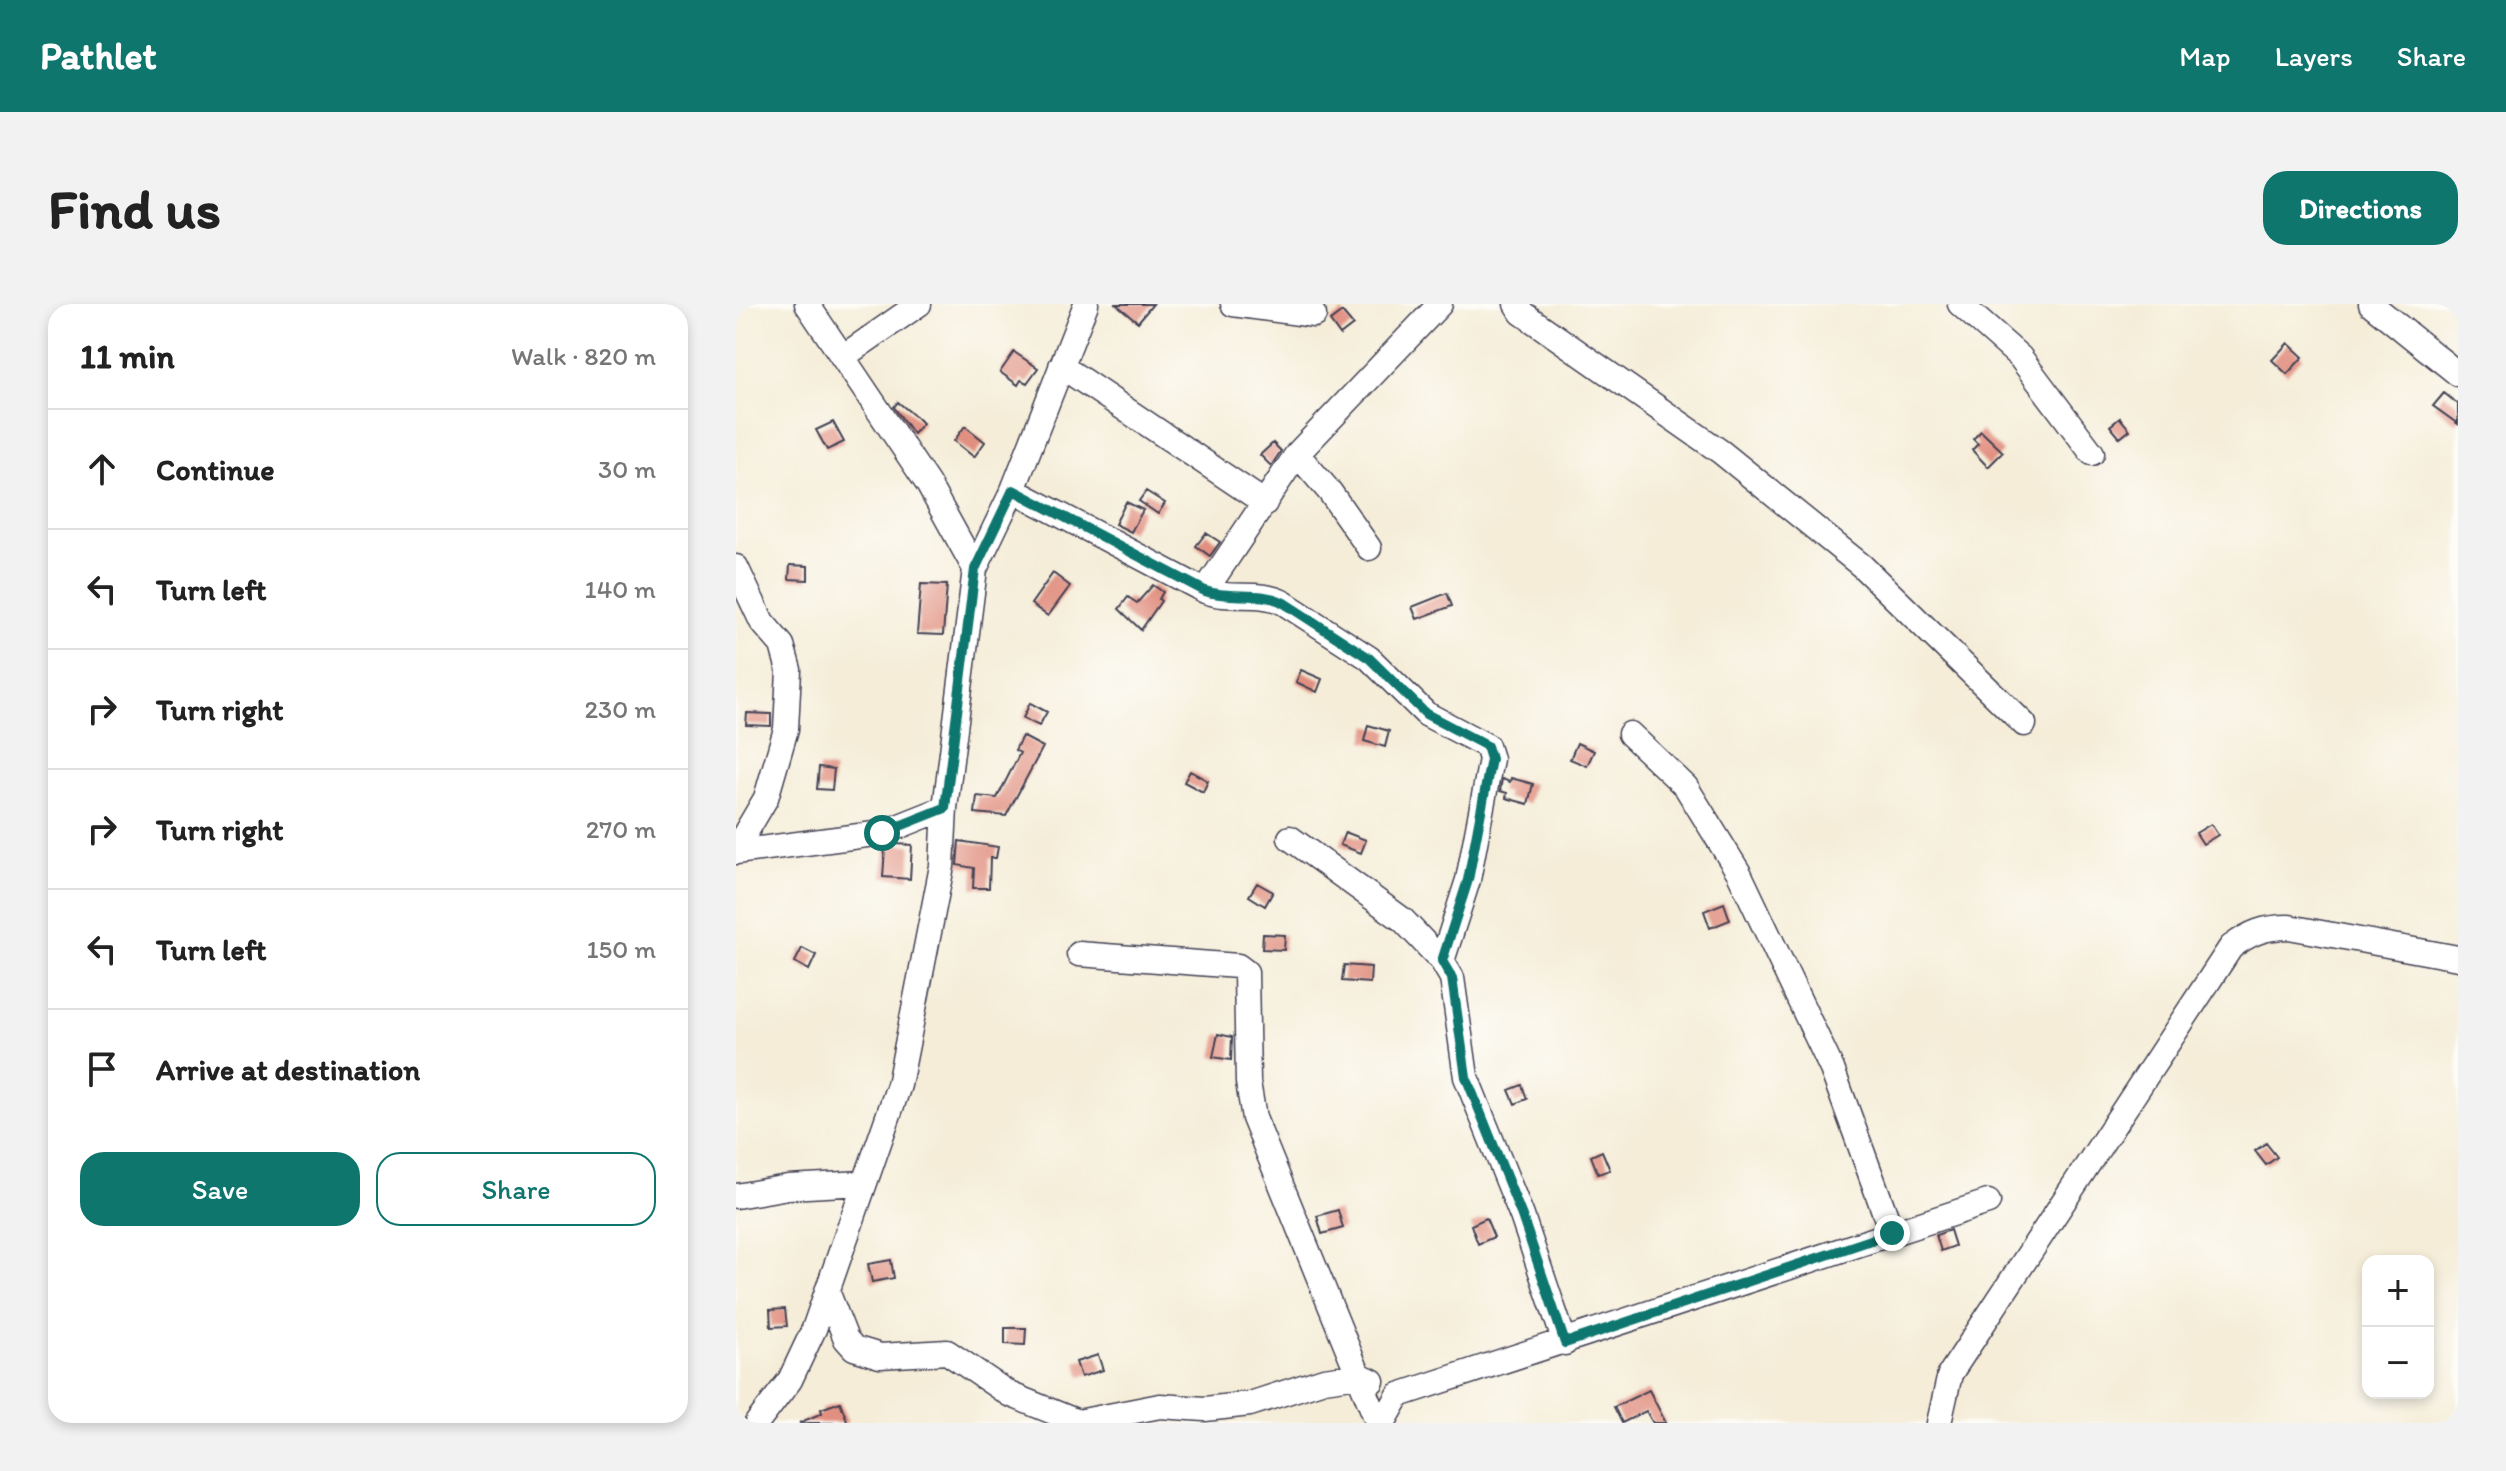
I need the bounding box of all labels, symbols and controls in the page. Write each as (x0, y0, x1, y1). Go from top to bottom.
text: Pathlet (40, 33, 157, 79)
text: Map (2179, 39, 2231, 73)
text: Layers (2275, 39, 2353, 73)
text: Share (2397, 39, 2466, 73)
button: Directions (2263, 171, 2458, 245)
text: Find us (48, 175, 221, 242)
text: 11 min (80, 336, 175, 377)
text: Walk · 820 m (511, 340, 656, 372)
icon: ahead (80, 447, 124, 491)
text: Continue (156, 451, 275, 488)
text: 30 m (598, 453, 656, 485)
icon: left (80, 567, 124, 611)
text: Turn left (156, 571, 267, 608)
text: 140 m (585, 573, 656, 605)
icon: right (80, 687, 124, 731)
text: Turn right (156, 691, 284, 728)
text: 230 m (584, 693, 656, 725)
icon: right (80, 807, 124, 851)
text: Turn right (156, 811, 284, 848)
text: 270 m (586, 813, 656, 845)
route start (864, 815, 900, 851)
icon: left (80, 927, 124, 971)
text: Turn left (156, 931, 267, 968)
text: 150 m (587, 933, 656, 965)
icon: arrive (80, 1047, 124, 1091)
text: Arrive at destination (156, 1051, 420, 1088)
button: Save (80, 1152, 360, 1226)
button: Share (376, 1152, 656, 1226)
route end (1874, 1215, 1910, 1251)
map controls (2362, 1255, 2434, 1399)
button: + (2362, 1255, 2434, 1327)
button: − (2362, 1327, 2434, 1399)

